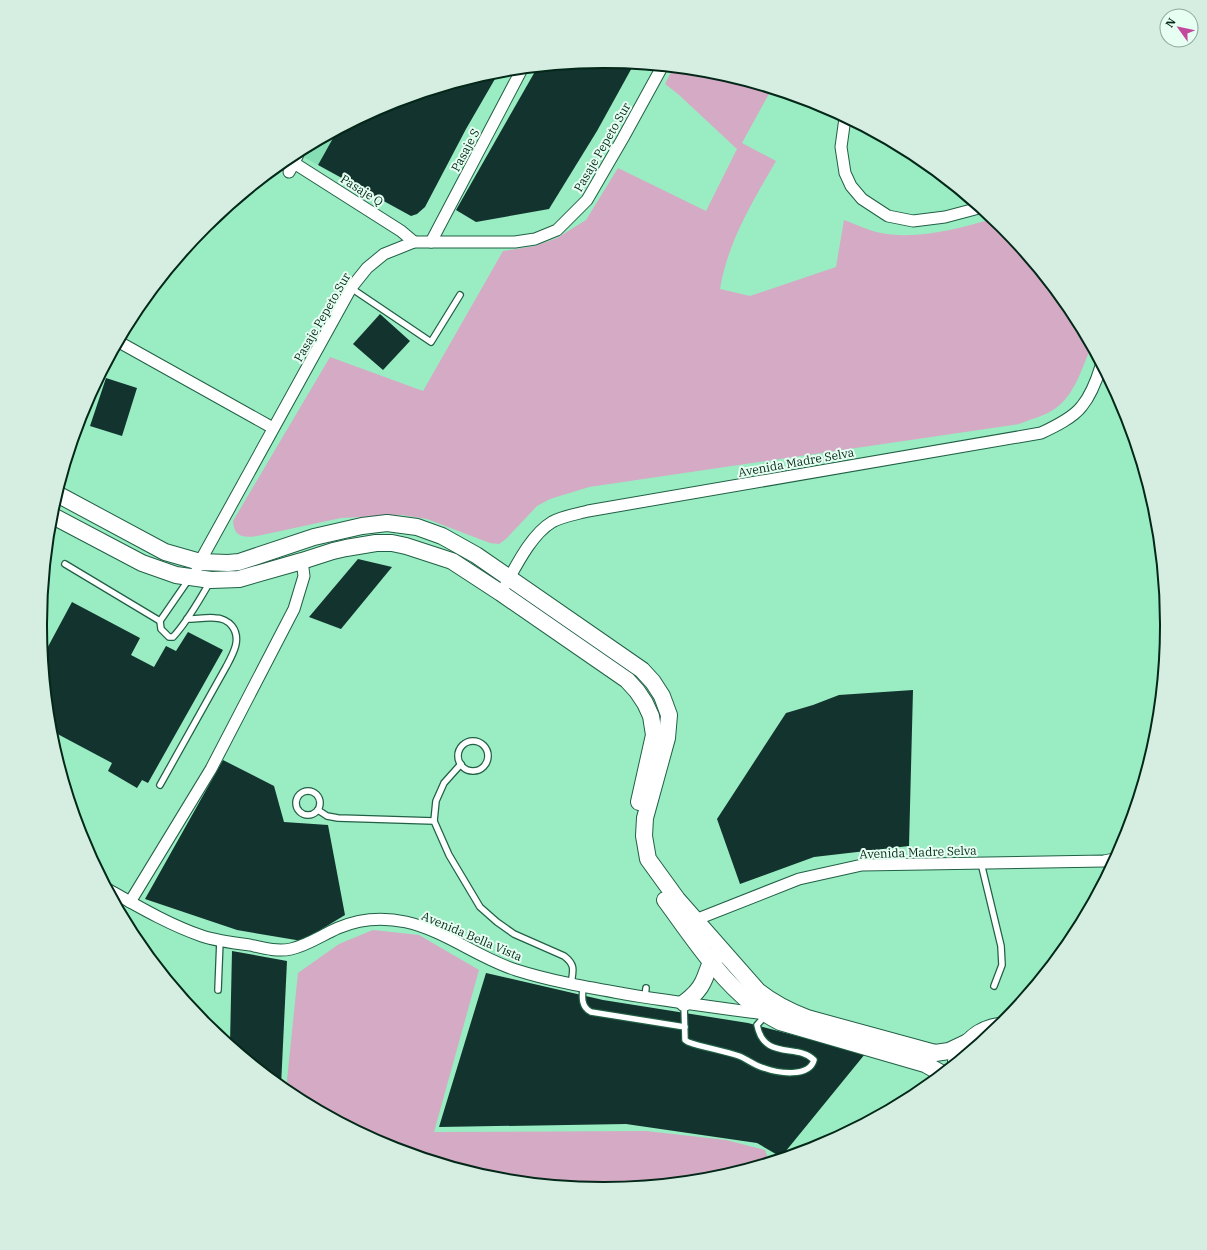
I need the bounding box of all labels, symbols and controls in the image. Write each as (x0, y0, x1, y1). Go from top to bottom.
north arrow (1159, 8, 1199, 48)
text: N (1162, 15, 1179, 30)
street label: Pasaje Pepeto Sur (570, 99, 634, 194)
street label: Pasaje S (448, 126, 482, 174)
street label: Pasaje Q (338, 171, 386, 209)
street label: Pasaje Pepeto Sur (290, 269, 354, 364)
street label: Avenida Madre Selva (737, 444, 856, 480)
street label: Avenida Madre Selva (859, 842, 977, 862)
street label: Avenida Bella Vista (419, 908, 525, 964)

